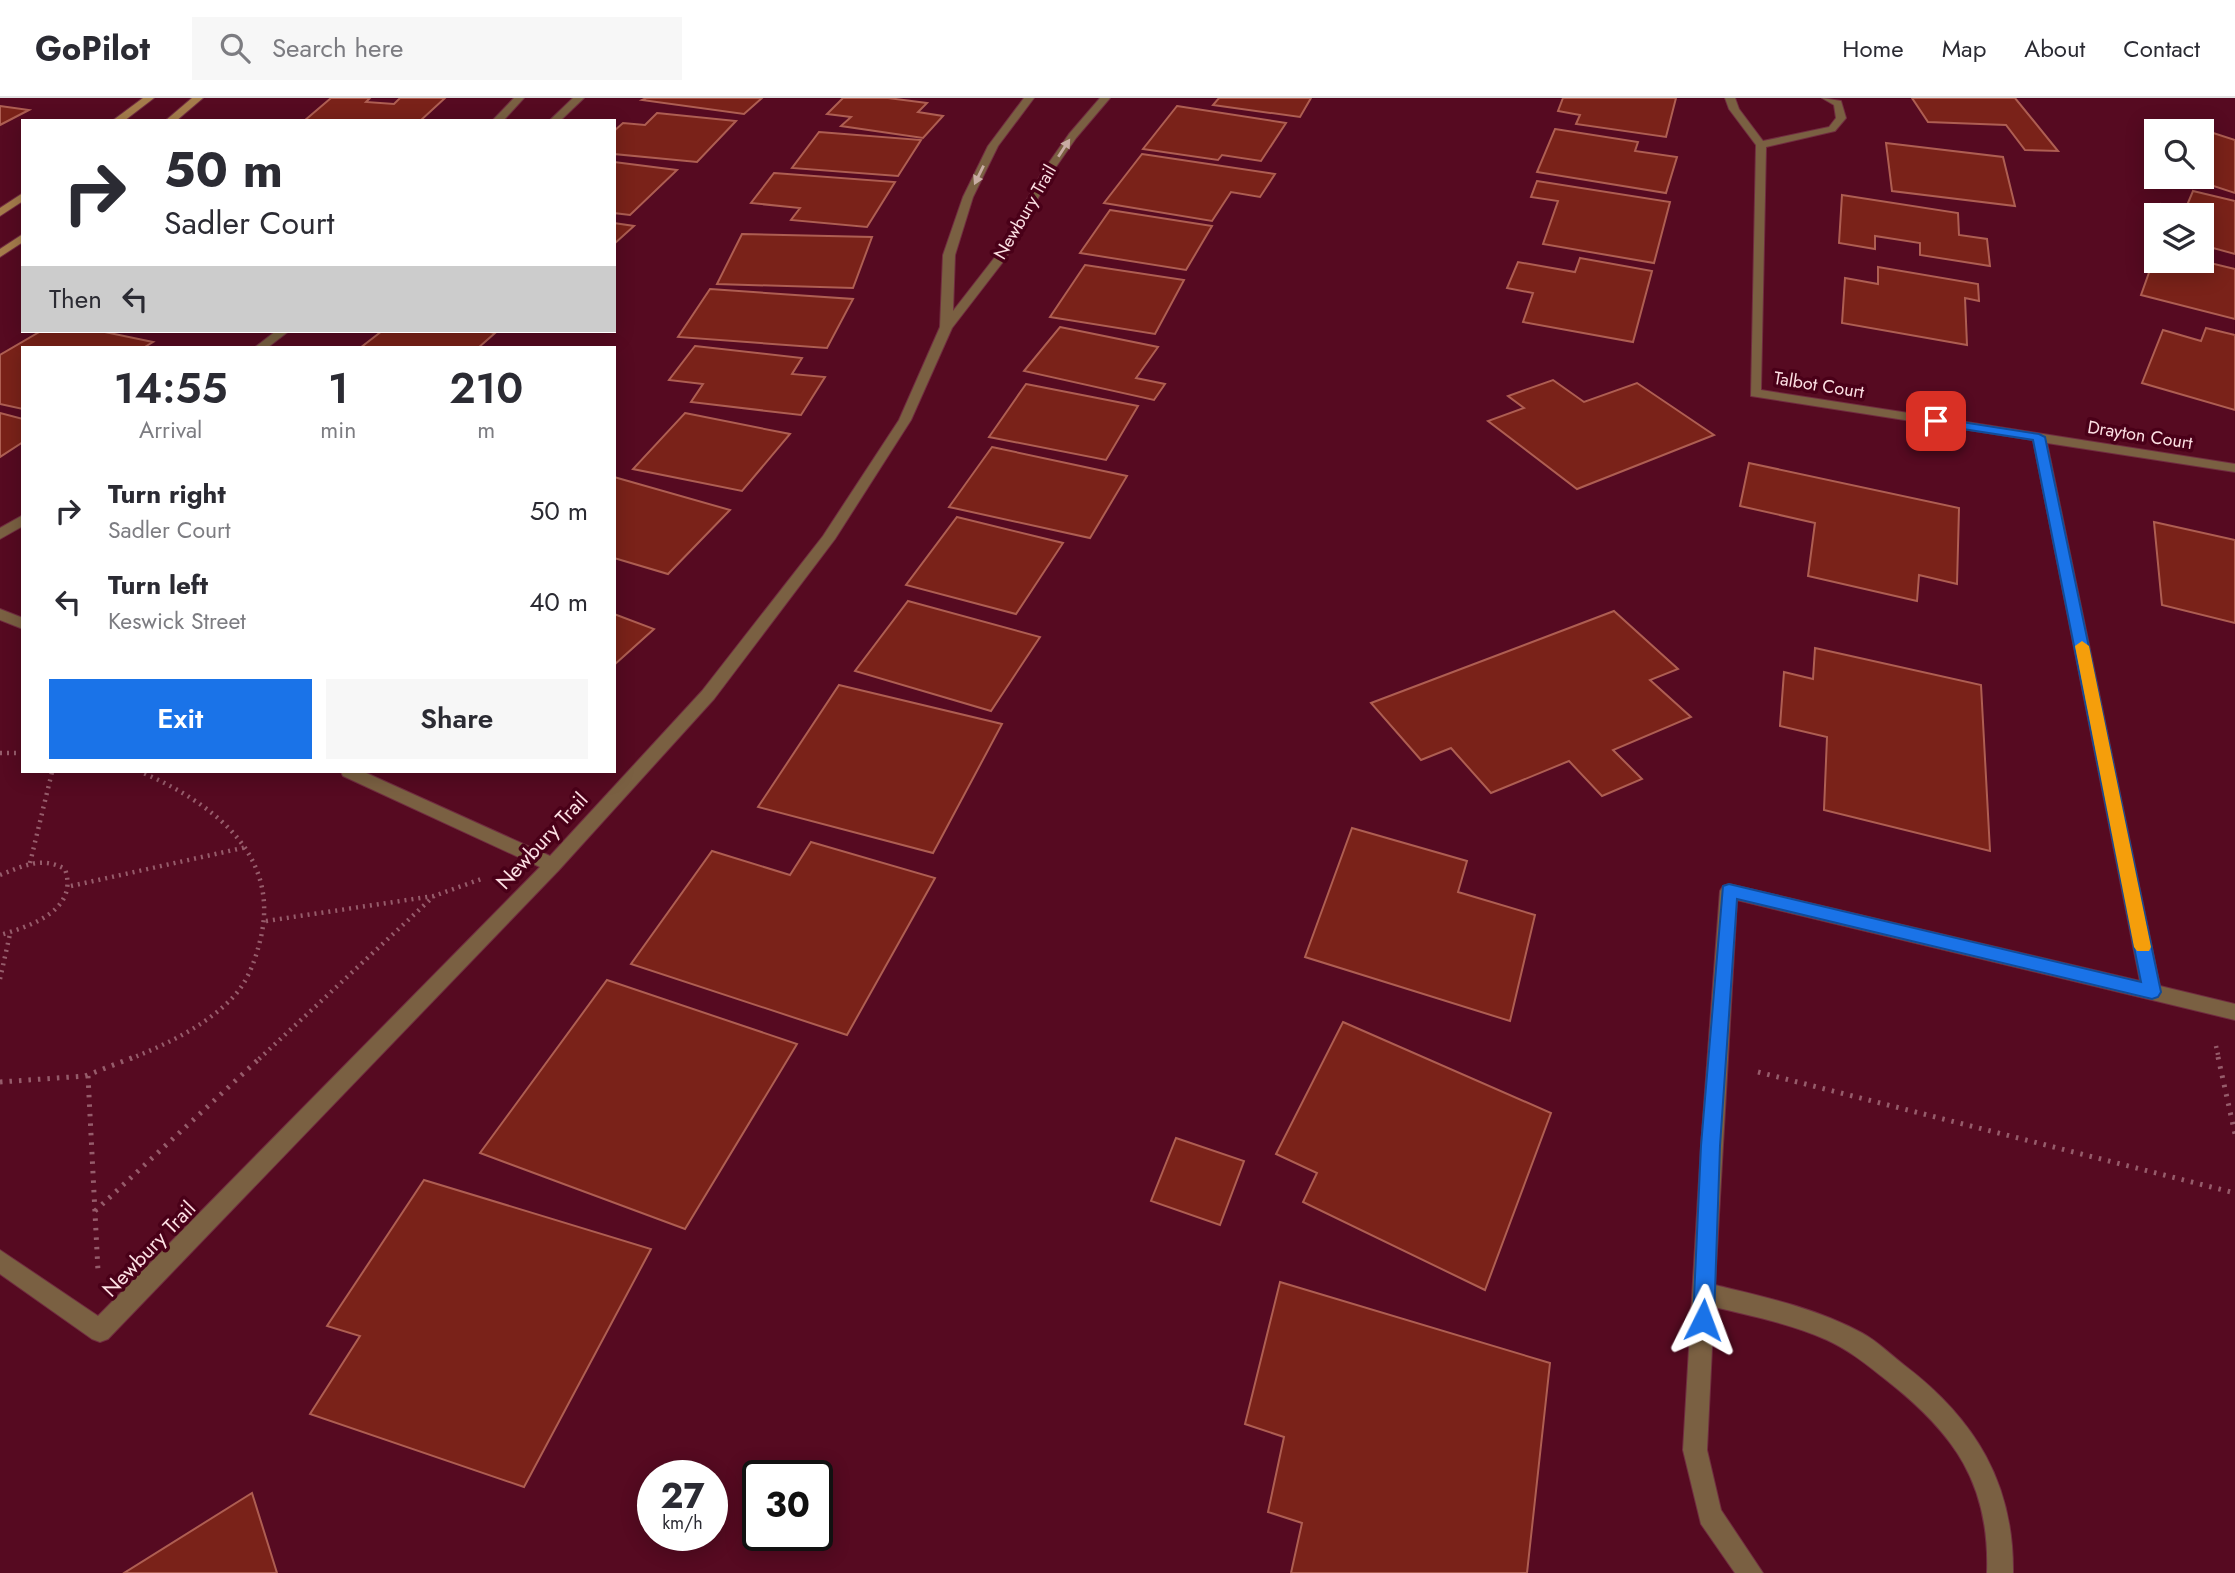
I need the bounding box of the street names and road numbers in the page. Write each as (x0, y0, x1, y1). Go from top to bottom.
street label: Newbury Trail (987, 160, 1063, 264)
street label: Talbot Court (1772, 365, 1867, 405)
street label: Drayton Court (2086, 414, 2195, 456)
street label: Newbury Trail (489, 786, 595, 896)
street label: Newbury Trail (95, 1194, 203, 1304)

